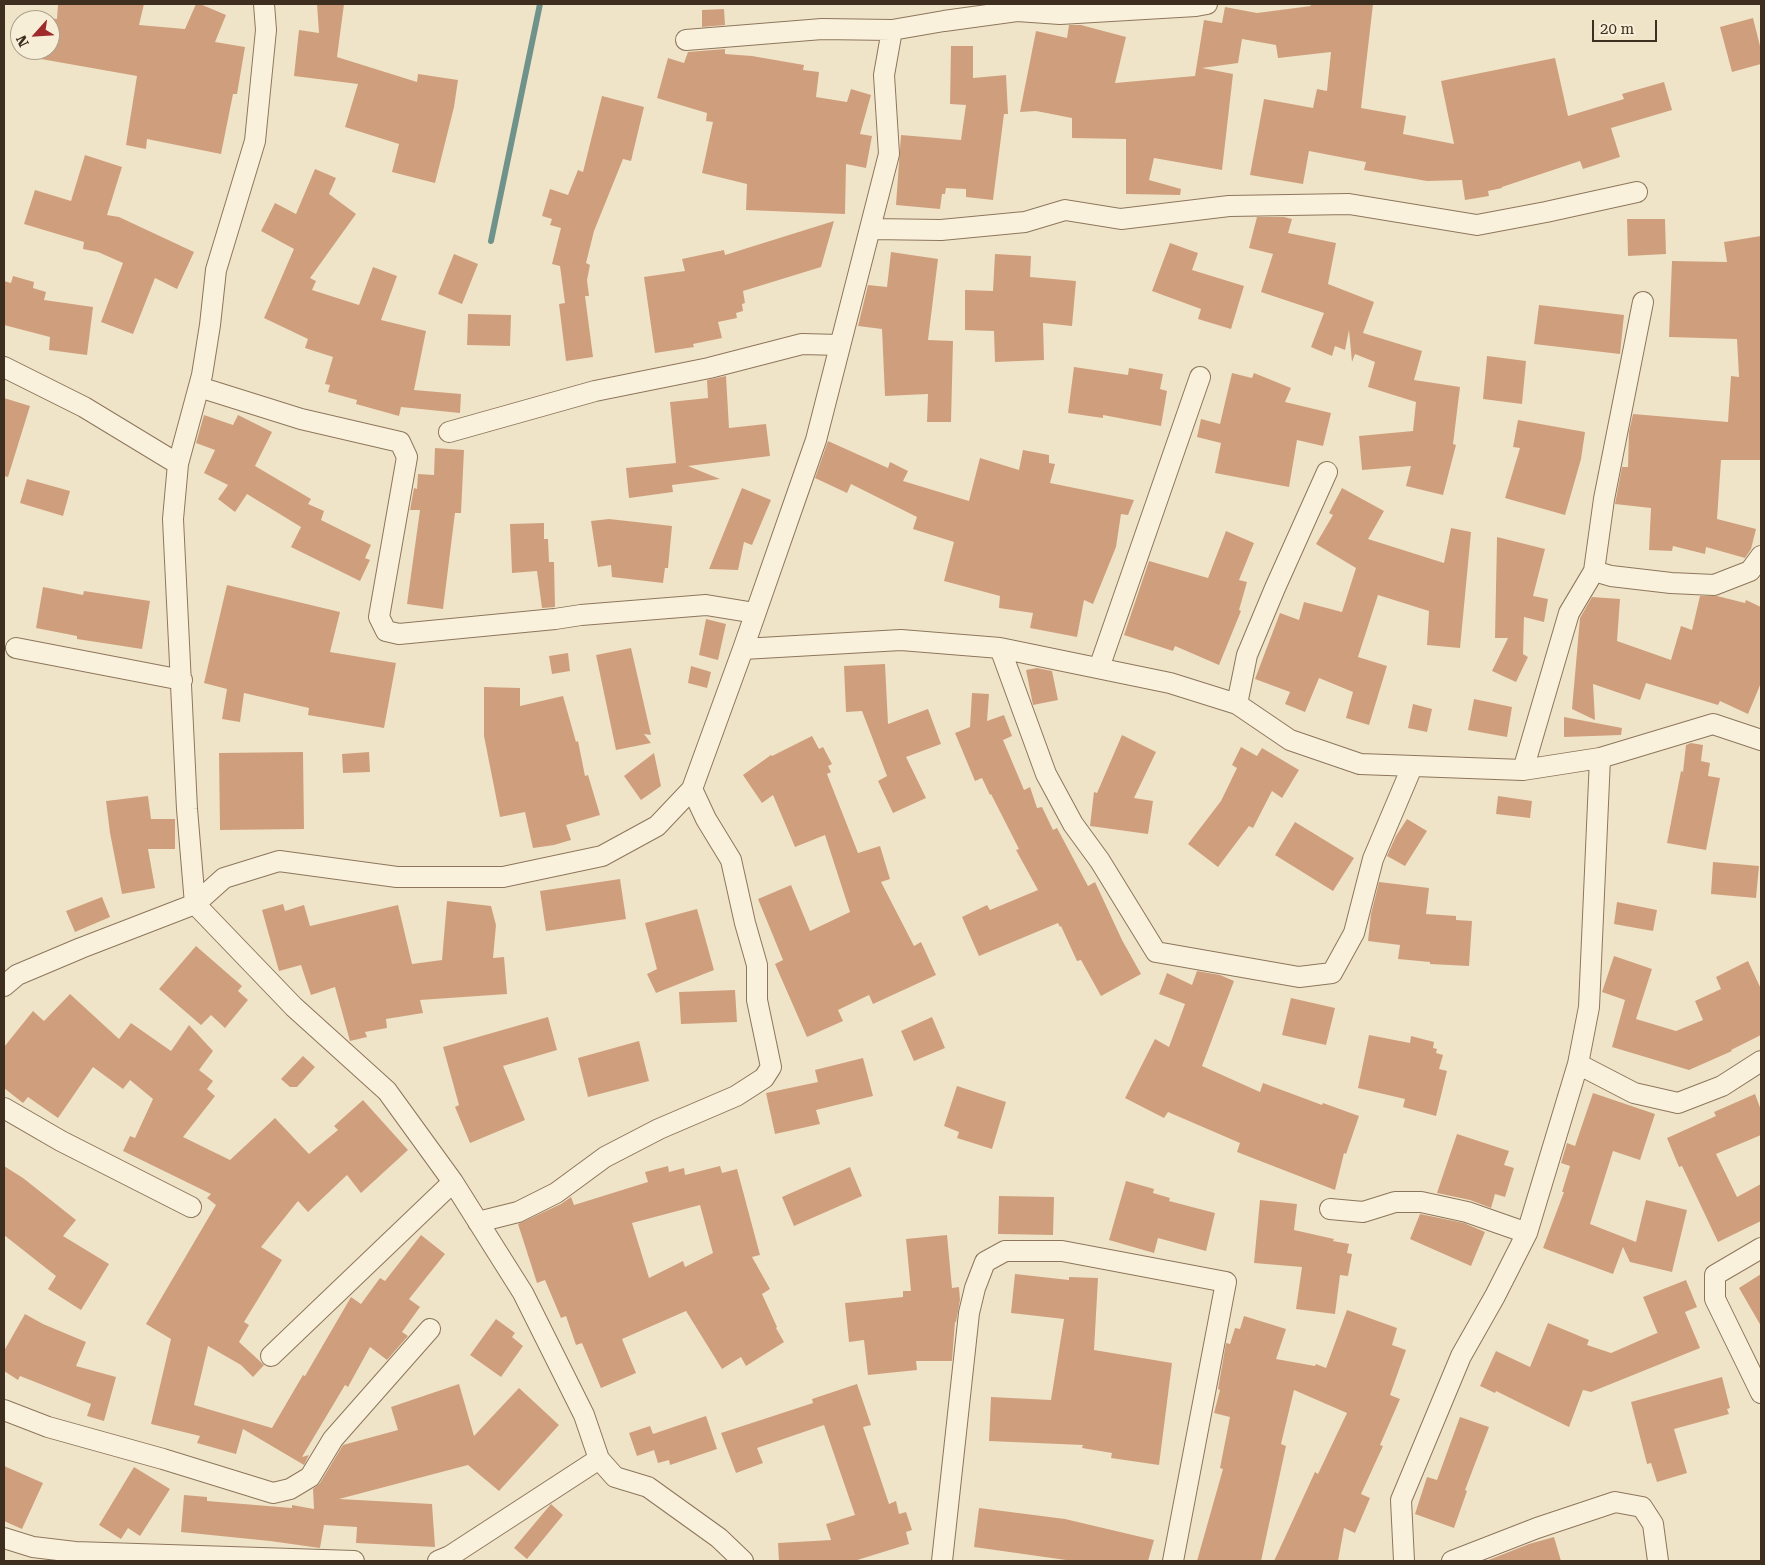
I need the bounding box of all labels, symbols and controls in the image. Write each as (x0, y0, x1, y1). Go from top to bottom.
north arrow (10, 10, 60, 60)
scale bar (1595, 10, 1660, 42)
text: 20 m (1600, 20, 1634, 38)
text: N (13, 33, 32, 49)

